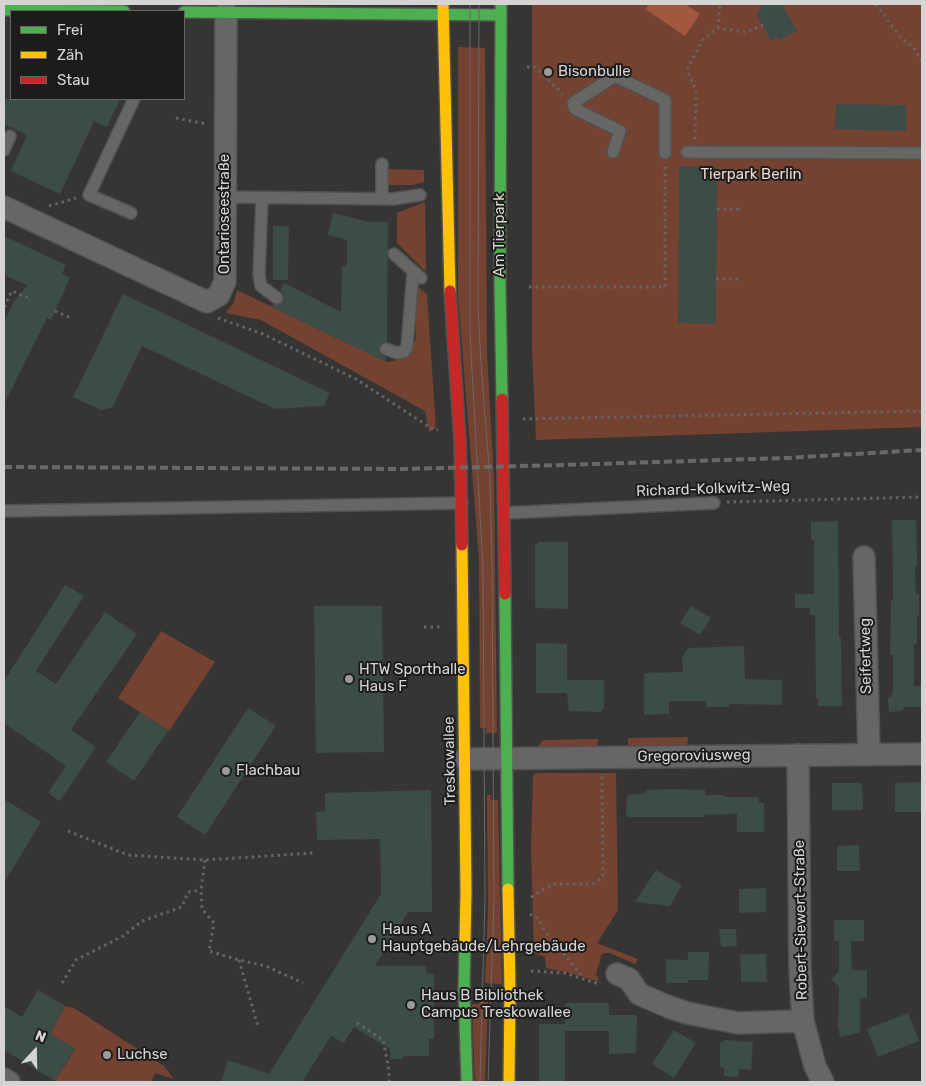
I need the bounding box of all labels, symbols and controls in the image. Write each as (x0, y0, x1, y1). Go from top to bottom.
legend (10, 10, 185, 100)
text: Frei (57, 21, 83, 39)
text: Zäh (57, 46, 83, 64)
place label: Bisonbulle (558, 63, 631, 81)
marker: Bisonbulle (542, 66, 554, 78)
text: Stau (57, 71, 90, 89)
street label: Ontarioseestraße (216, 154, 234, 274)
park label: Tierpark Berlin (700, 166, 802, 184)
street label: Am Tierpark (491, 193, 509, 277)
street label: Richard-Kolkwitz-Weg (636, 477, 790, 501)
street label: Seifertweg (856, 618, 876, 694)
place label: HTW Sporthalle Haus F (359, 661, 466, 696)
marker: HTW Sporthalle Haus F (343, 673, 355, 685)
street label: Treskowallee (440, 716, 460, 806)
street label: Gregoroviusweg (637, 746, 751, 766)
place label: Flachbau (236, 762, 300, 780)
marker: Flachbau (220, 765, 232, 777)
street label: Robert-Siewert-Straße (791, 840, 811, 1000)
place label: Haus A Hauptgebäude/Lehrgebäude (382, 921, 586, 956)
marker: Haus A Hauptgebäude/Lehrgebäude (366, 933, 378, 945)
place label: Haus B Bibliothek Campus Treskowallee (421, 987, 571, 1022)
marker: Haus B Bibliothek Campus Treskowallee (405, 999, 417, 1011)
north arrow (10, 1026, 60, 1076)
text: N (33, 1027, 48, 1046)
place label: Luchse (117, 1046, 168, 1064)
marker: Luchse (101, 1049, 113, 1061)

